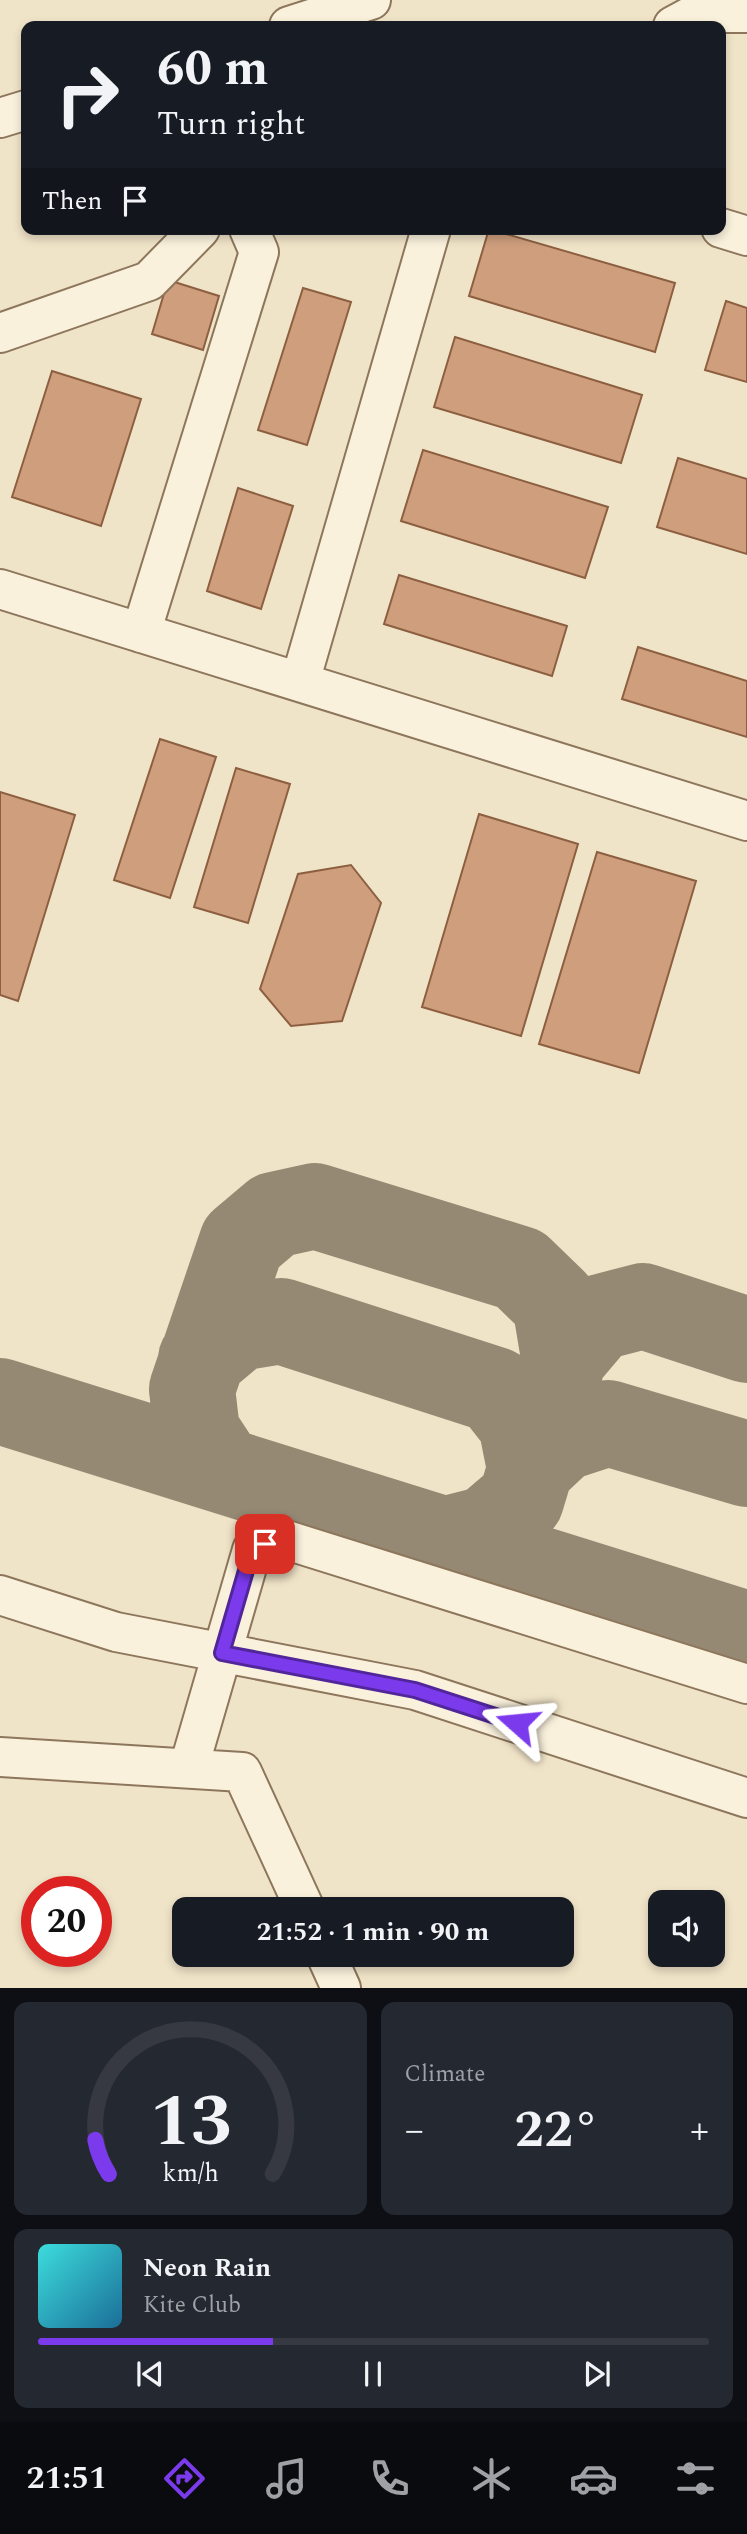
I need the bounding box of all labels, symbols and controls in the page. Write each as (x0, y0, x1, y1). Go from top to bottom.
text: 60 m (157, 32, 268, 107)
icon: right (42, 49, 133, 140)
text: Turn right (157, 100, 305, 149)
text: Then (42, 181, 102, 221)
icon: arrive (116, 182, 154, 220)
pin (235, 1514, 295, 1574)
icon: arrive (246, 1525, 284, 1563)
position arrow (480, 1686, 554, 1760)
speed limit sign: 20 (21, 1876, 112, 1967)
map controls (648, 1890, 725, 1967)
button: sound (648, 1890, 725, 1967)
text: 21:52 · 1 min · 90 m (257, 1912, 489, 1952)
text: Climate (405, 2057, 485, 2092)
text: 13 (149, 2068, 231, 2179)
text: 22° (515, 2091, 599, 2170)
text: − (405, 2102, 424, 2160)
text: + (690, 2102, 709, 2160)
text: km/h (162, 2155, 218, 2193)
text: Neon Rain (143, 2248, 271, 2288)
text: Kite Club (143, 2288, 241, 2323)
icon: previous (131, 2355, 169, 2393)
icon: pause (354, 2355, 392, 2393)
icon: next (578, 2355, 616, 2393)
text: 21:51 (27, 2454, 107, 2503)
icon: directions (160, 2454, 209, 2503)
icon: music (262, 2454, 311, 2503)
icon: phone (365, 2454, 414, 2503)
icon: climate (467, 2454, 516, 2503)
icon: car (569, 2454, 618, 2503)
icon: filters (671, 2454, 720, 2503)

